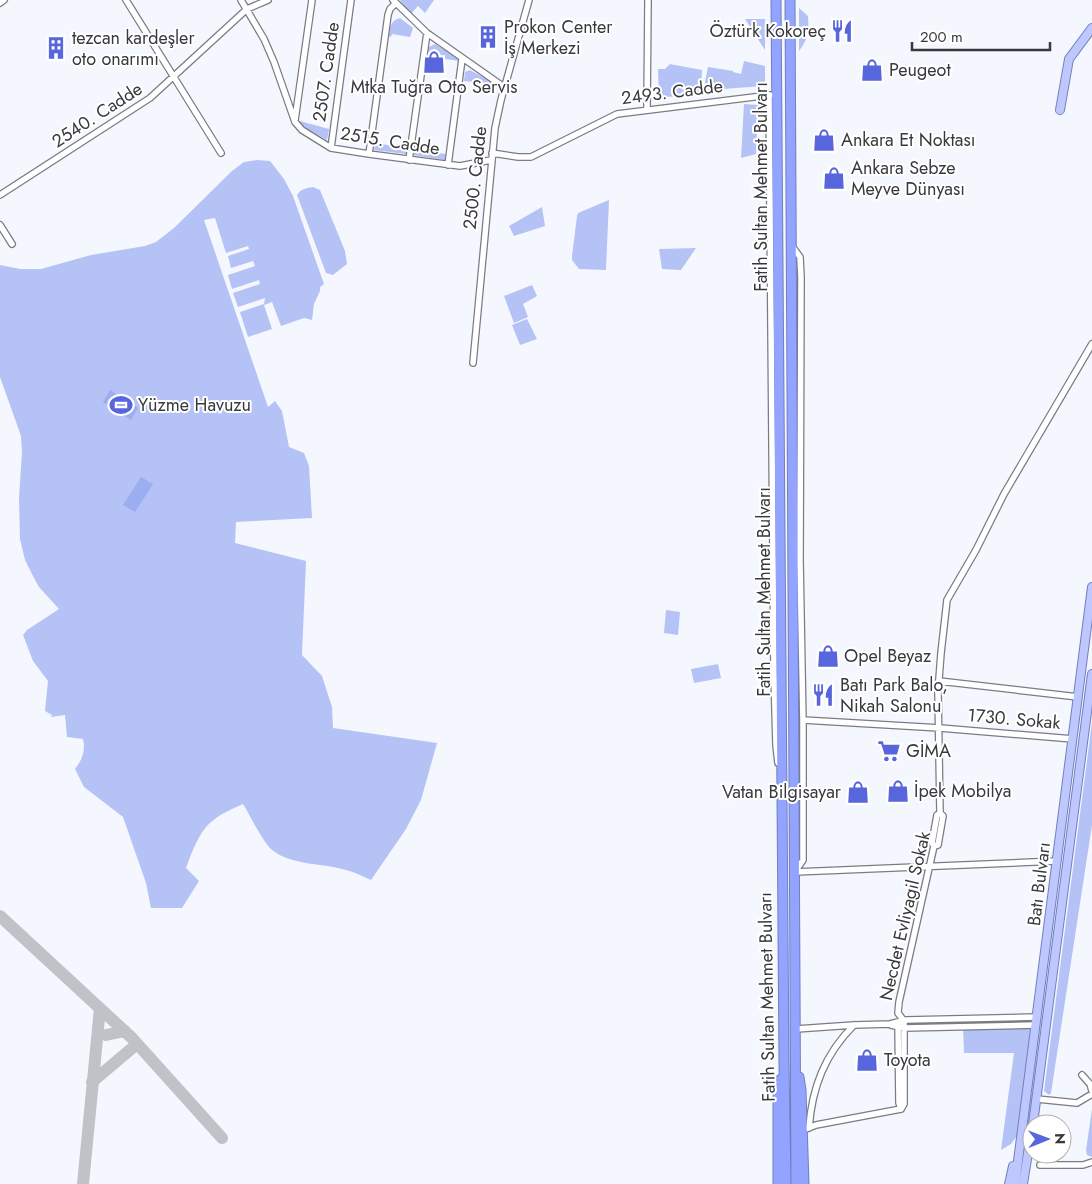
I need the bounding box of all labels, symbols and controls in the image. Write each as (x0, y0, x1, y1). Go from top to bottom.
place label: Prokon Center İş Merkezi (504, 14, 613, 61)
place label: Öztürk Kokoreç (710, 18, 826, 44)
restaurant icon: Öztürk Kokoreç (829, 18, 855, 44)
street label: 2507. Cadde (306, 20, 346, 124)
scale bar (912, 20, 1050, 52)
building icon: Prokon Center İş Merkezi (475, 24, 501, 50)
place label: tezcan kardeşler oto onarımı (72, 25, 195, 72)
text: 200 m (920, 26, 963, 48)
building icon: tezcan kardeşler oto onarımı (43, 35, 69, 61)
shop icon: Mtka Tuğra Oto Servis (421, 49, 447, 75)
shop icon: Peugeot (859, 57, 885, 83)
place label: Peugeot (889, 57, 951, 83)
street label: 2493. Cadde (620, 73, 724, 111)
place label: Mtka Tuğra Oto Servis (350, 74, 518, 100)
street label: 2540. Cadde (47, 76, 147, 154)
street label: Fatih Sultan Mehmet Bulvarı (748, 82, 774, 292)
street label: 2515. Cadde (338, 120, 442, 162)
street label: 2500. Cadde (457, 125, 493, 231)
shop icon: Ankara Et Noktası (811, 127, 837, 153)
place label: Ankara Et Noktası (841, 127, 975, 153)
place label: Ankara Sebze Meyve Dünyası (851, 155, 965, 202)
shop icon: Ankara Sebze Meyve Dünyası (821, 165, 847, 191)
sports icon: Yüzme Havuzu (108, 392, 134, 418)
place label: Yüzme Havuzu (138, 392, 251, 418)
street label: Fatih Sultan Mehmet Bulvarı (751, 487, 777, 697)
shop icon: Opel Beyaz (815, 643, 841, 669)
place label: Opel Beyaz (844, 643, 932, 669)
place label: Batı Park Balo, Nikah Salonu (840, 672, 948, 719)
restaurant icon: Batı Park Balo, Nikah Salonu (810, 682, 836, 708)
street label: 1730. Sokak (966, 702, 1062, 736)
supermarket icon: GİMA (876, 738, 902, 764)
place label: GİMA (906, 738, 951, 764)
shop icon: İpek Mobilya (885, 778, 911, 804)
place label: İpek Mobilya (914, 778, 1011, 804)
place label: Vatan Bilgisayar (722, 779, 842, 805)
shop icon: Vatan Bilgisayar (845, 779, 871, 805)
street label: Necdet Evliyagil Sokak (873, 829, 937, 1003)
street label: Batı Bulvarı (1021, 841, 1057, 927)
street label: Fatih Sultan Mehmet Bulvarı (752, 892, 782, 1102)
shop icon: Toyota (854, 1047, 880, 1073)
place label: Toyota (884, 1047, 931, 1073)
north arrow (1022, 1114, 1072, 1164)
text: N (1050, 1133, 1070, 1145)

